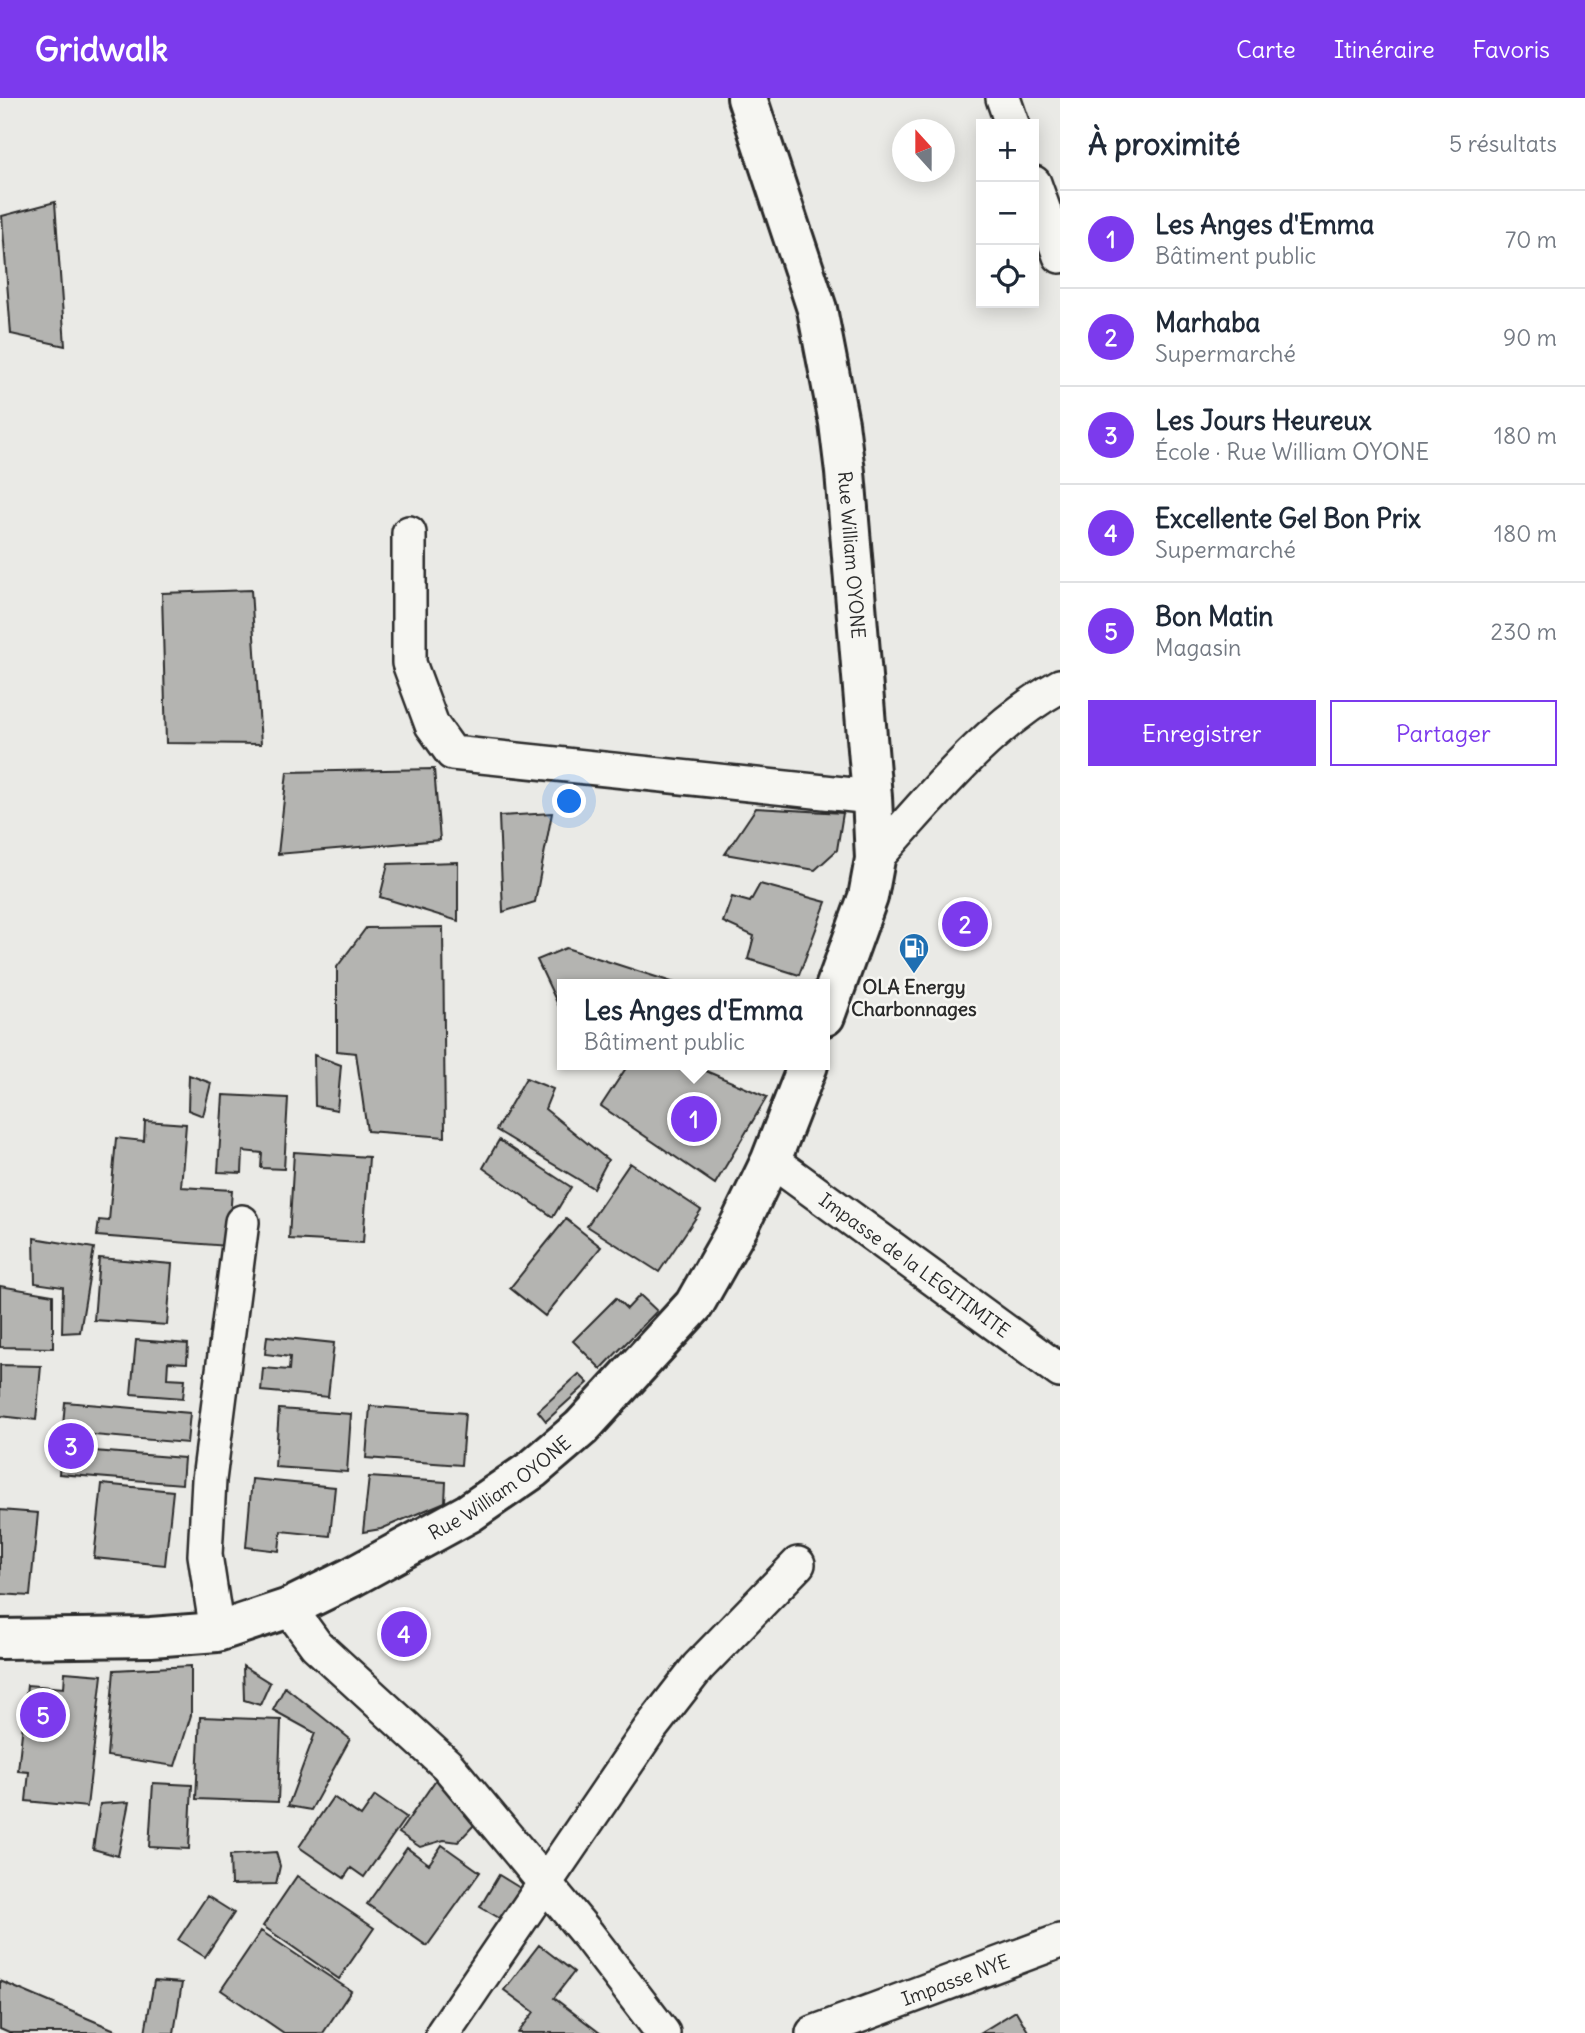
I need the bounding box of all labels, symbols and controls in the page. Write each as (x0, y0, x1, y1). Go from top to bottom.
text: Gridwalk (35, 28, 168, 70)
text: Carte (1236, 34, 1296, 64)
text: Itinéraire (1334, 34, 1435, 64)
text: Favoris (1473, 34, 1550, 64)
north arrow (892, 119, 955, 182)
map controls (976, 119, 1039, 308)
button: + (976, 119, 1039, 182)
text: À proximité (1088, 125, 1240, 163)
text: 5 résultats (1449, 129, 1557, 158)
button: − (976, 182, 1039, 245)
text: Les Anges d'Emma (1155, 208, 1374, 241)
text: 1 (1106, 225, 1116, 254)
text: 70 m (1505, 225, 1557, 254)
text: Bâtiment public (1155, 241, 1316, 270)
button: locate (976, 245, 1039, 308)
text: Marhaba (1155, 306, 1260, 339)
text: 2 (1105, 323, 1117, 352)
text: 90 m (1503, 323, 1557, 352)
text: Supermarché (1155, 339, 1296, 368)
text: Les Jours Heureux (1155, 404, 1371, 437)
text: 3 (1104, 421, 1118, 450)
text: 180 m (1494, 421, 1557, 450)
text: École · Rue William OYONE (1155, 437, 1429, 466)
street label: Rue William OYONE (833, 470, 871, 640)
text: Excellente Gel Bon Prix (1155, 502, 1421, 535)
text: 4 (1104, 519, 1118, 548)
text: 180 m (1494, 519, 1557, 548)
text: Supermarché (1155, 535, 1296, 564)
text: Bon Matin (1155, 600, 1273, 633)
text: 5 (1104, 617, 1118, 646)
text: 230 m (1491, 617, 1557, 646)
text: Magasin (1155, 633, 1241, 662)
button: Enregistrer (1088, 700, 1316, 766)
button: Partager (1330, 700, 1557, 766)
your location (552, 784, 586, 818)
pin: 2 (942, 898, 988, 950)
fuel station icon: OLA Energy Charbonnages (897, 931, 931, 975)
place label: OLA Energy Charbonnages (851, 975, 977, 1021)
popup (557, 979, 830, 1070)
text: Les Anges d'Emma (584, 994, 803, 1027)
text: Bâtiment public (584, 1027, 745, 1056)
pin: 1 (671, 1093, 717, 1145)
street label: Impasse de la LEGITIMITE (815, 1187, 1015, 1343)
pin: 3 (48, 1420, 94, 1472)
street label: Rue William OYONE (424, 1430, 575, 1545)
pin: 4 (381, 1608, 427, 1660)
pin: 5 (20, 1689, 66, 1741)
street label: Impasse NYE (898, 1949, 1013, 2011)

